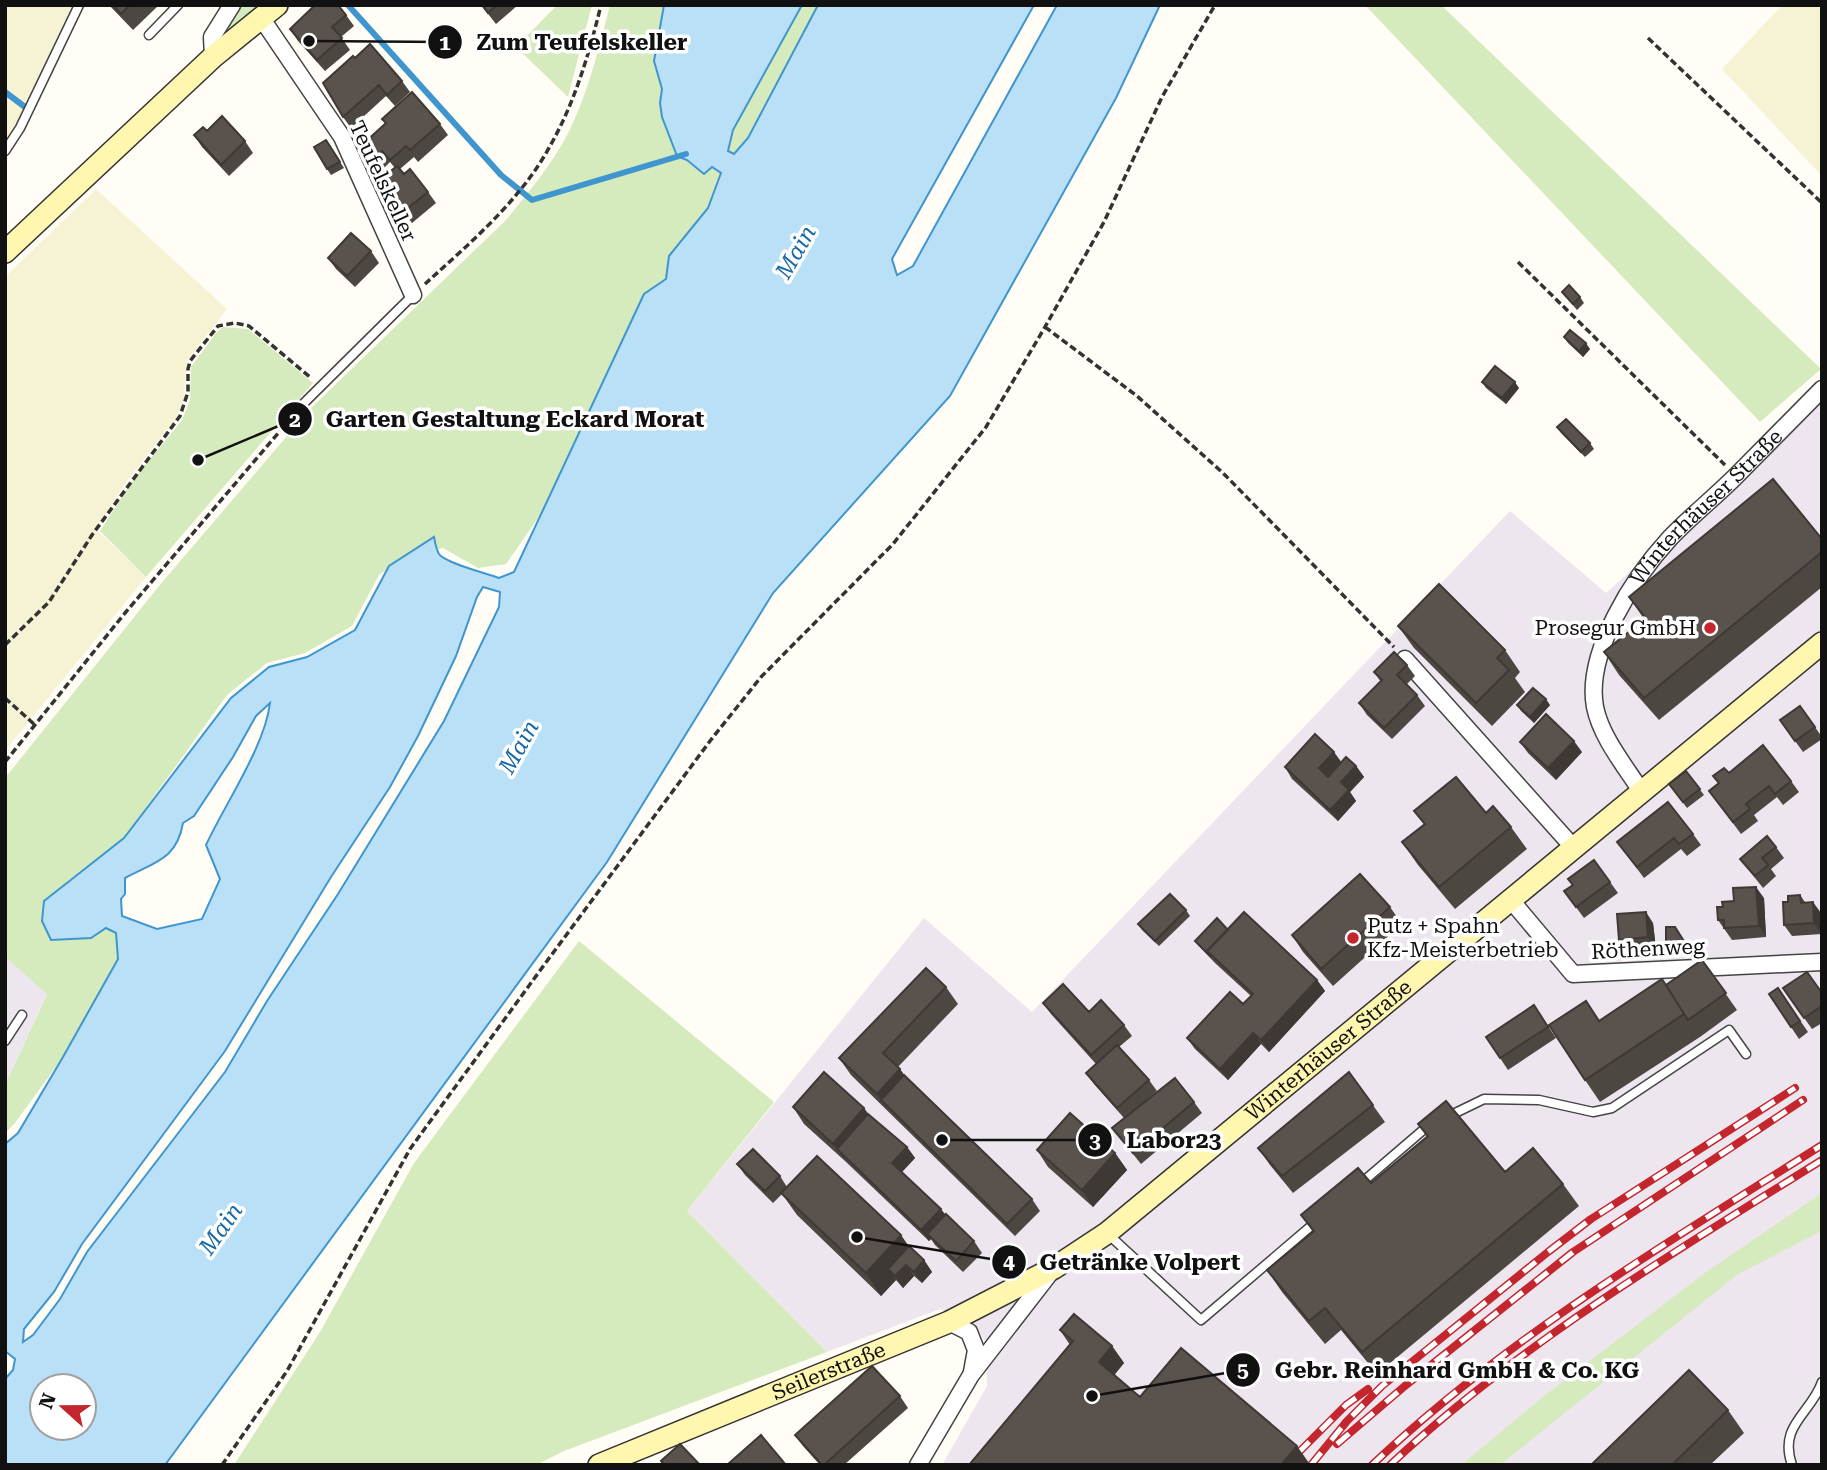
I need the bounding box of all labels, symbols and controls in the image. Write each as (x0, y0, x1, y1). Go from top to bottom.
callout: Zum Teufelskeller (427, 20, 701, 64)
text: Zum Teufelskeller (476, 29, 688, 56)
text: 1 (439, 31, 451, 55)
street label: Teufelskeller (345, 117, 422, 245)
water label: Main (770, 221, 822, 284)
callout: Garten Gestaltung Eckard Morat (277, 397, 719, 441)
text: Garten Gestaltung Eckard Morat (326, 406, 704, 433)
text: 2 (289, 408, 301, 432)
street label: Winterhäuser Straße (1625, 424, 1787, 589)
place label: Prosegur GmbH (1535, 616, 1696, 640)
marker: Prosegur GmbH (1702, 620, 1718, 636)
water label: Main (493, 716, 545, 779)
place label: Putz + Spahn Kfz-Meisterbetrieb (1367, 914, 1559, 962)
marker: Putz + Spahn Kfz-Meisterbetrieb (1345, 930, 1361, 946)
street label: Röthenweg (1591, 934, 1705, 964)
street label: Winterhäuser Straße (1241, 975, 1416, 1126)
callout: Labor23 (1077, 1118, 1235, 1162)
text: Labor23 (1127, 1127, 1222, 1154)
text: 3 (1089, 1129, 1101, 1153)
water label: Main (193, 1198, 248, 1261)
callout: Getränke Volpert (991, 1240, 1255, 1284)
text: Getränke Volpert (1040, 1249, 1240, 1276)
text: 4 (1003, 1250, 1015, 1274)
street label: Seilerstraße (768, 1337, 889, 1405)
callout: Gebr. Reinhard GmbH & Co. KG (1226, 1348, 1653, 1392)
text: Gebr. Reinhard GmbH & Co. KG (1275, 1357, 1639, 1384)
text: 5 (1237, 1358, 1249, 1382)
north arrow (28, 1372, 98, 1442)
text: N (34, 1390, 61, 1412)

